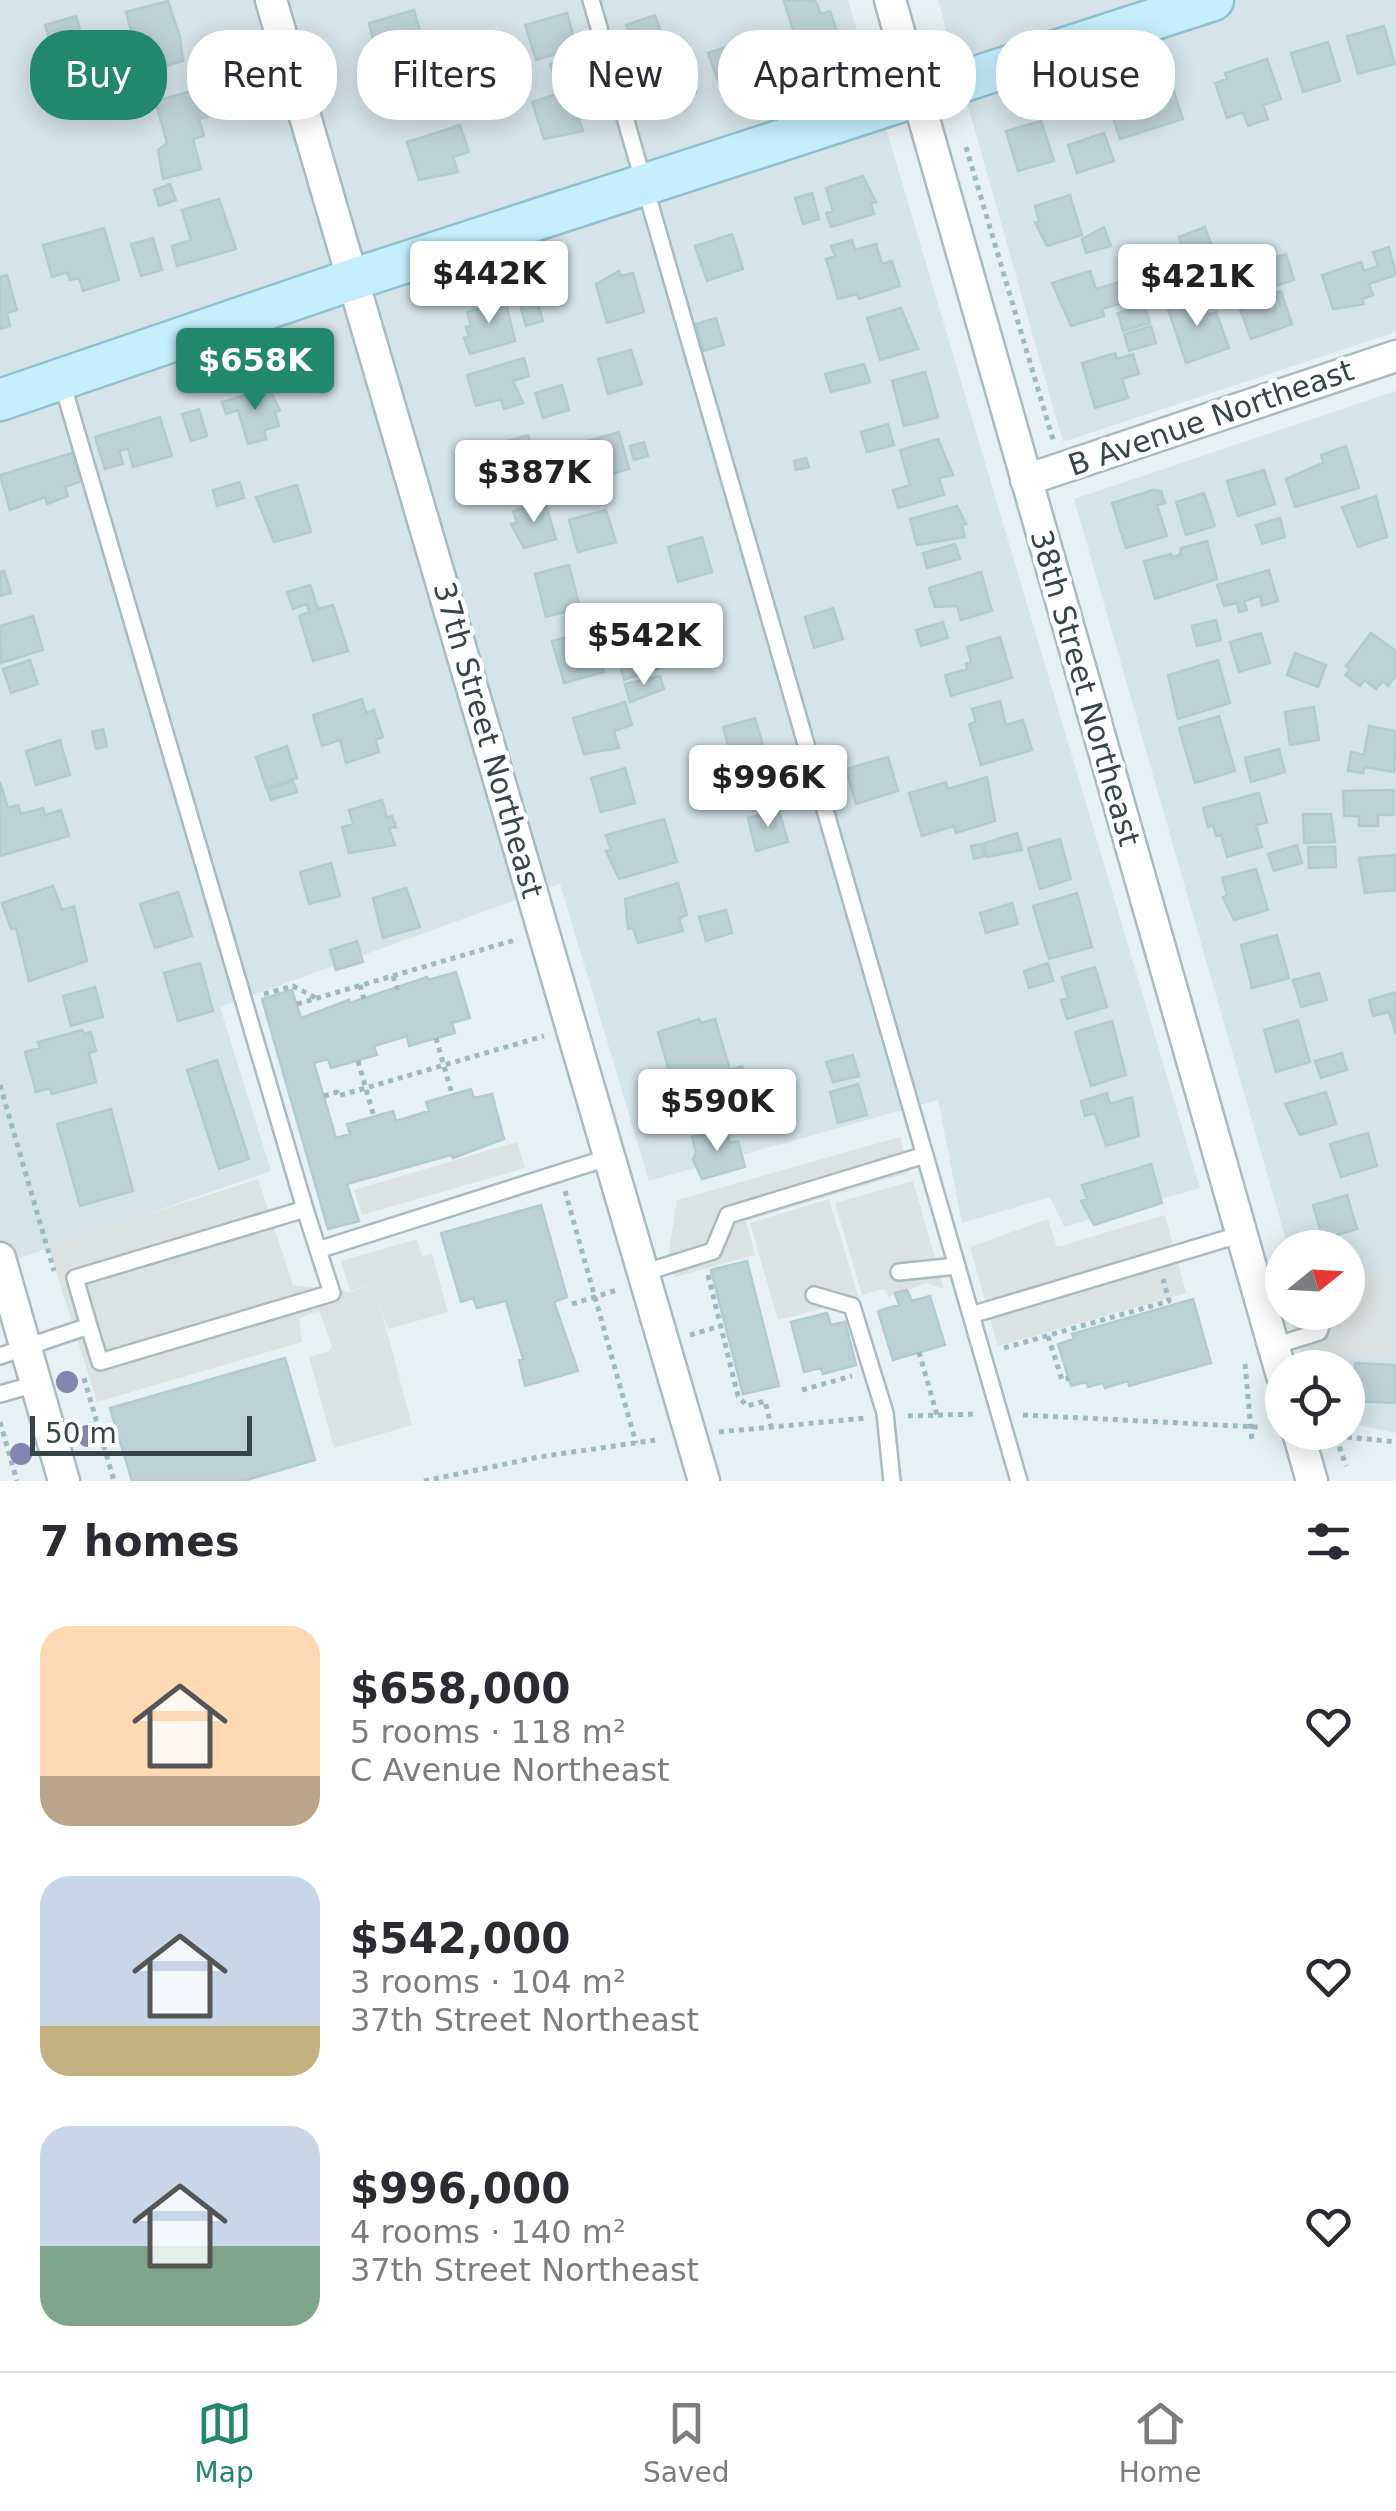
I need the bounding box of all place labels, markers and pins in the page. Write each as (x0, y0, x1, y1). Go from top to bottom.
pin: $442K (419, 241, 559, 326)
pin: $421K (1127, 244, 1267, 329)
pin: $658K (185, 328, 325, 413)
pin: $387K (464, 440, 604, 525)
pin: $542K (574, 603, 714, 688)
pin: $996K (698, 745, 838, 830)
pin: $590K (647, 1069, 787, 1154)

